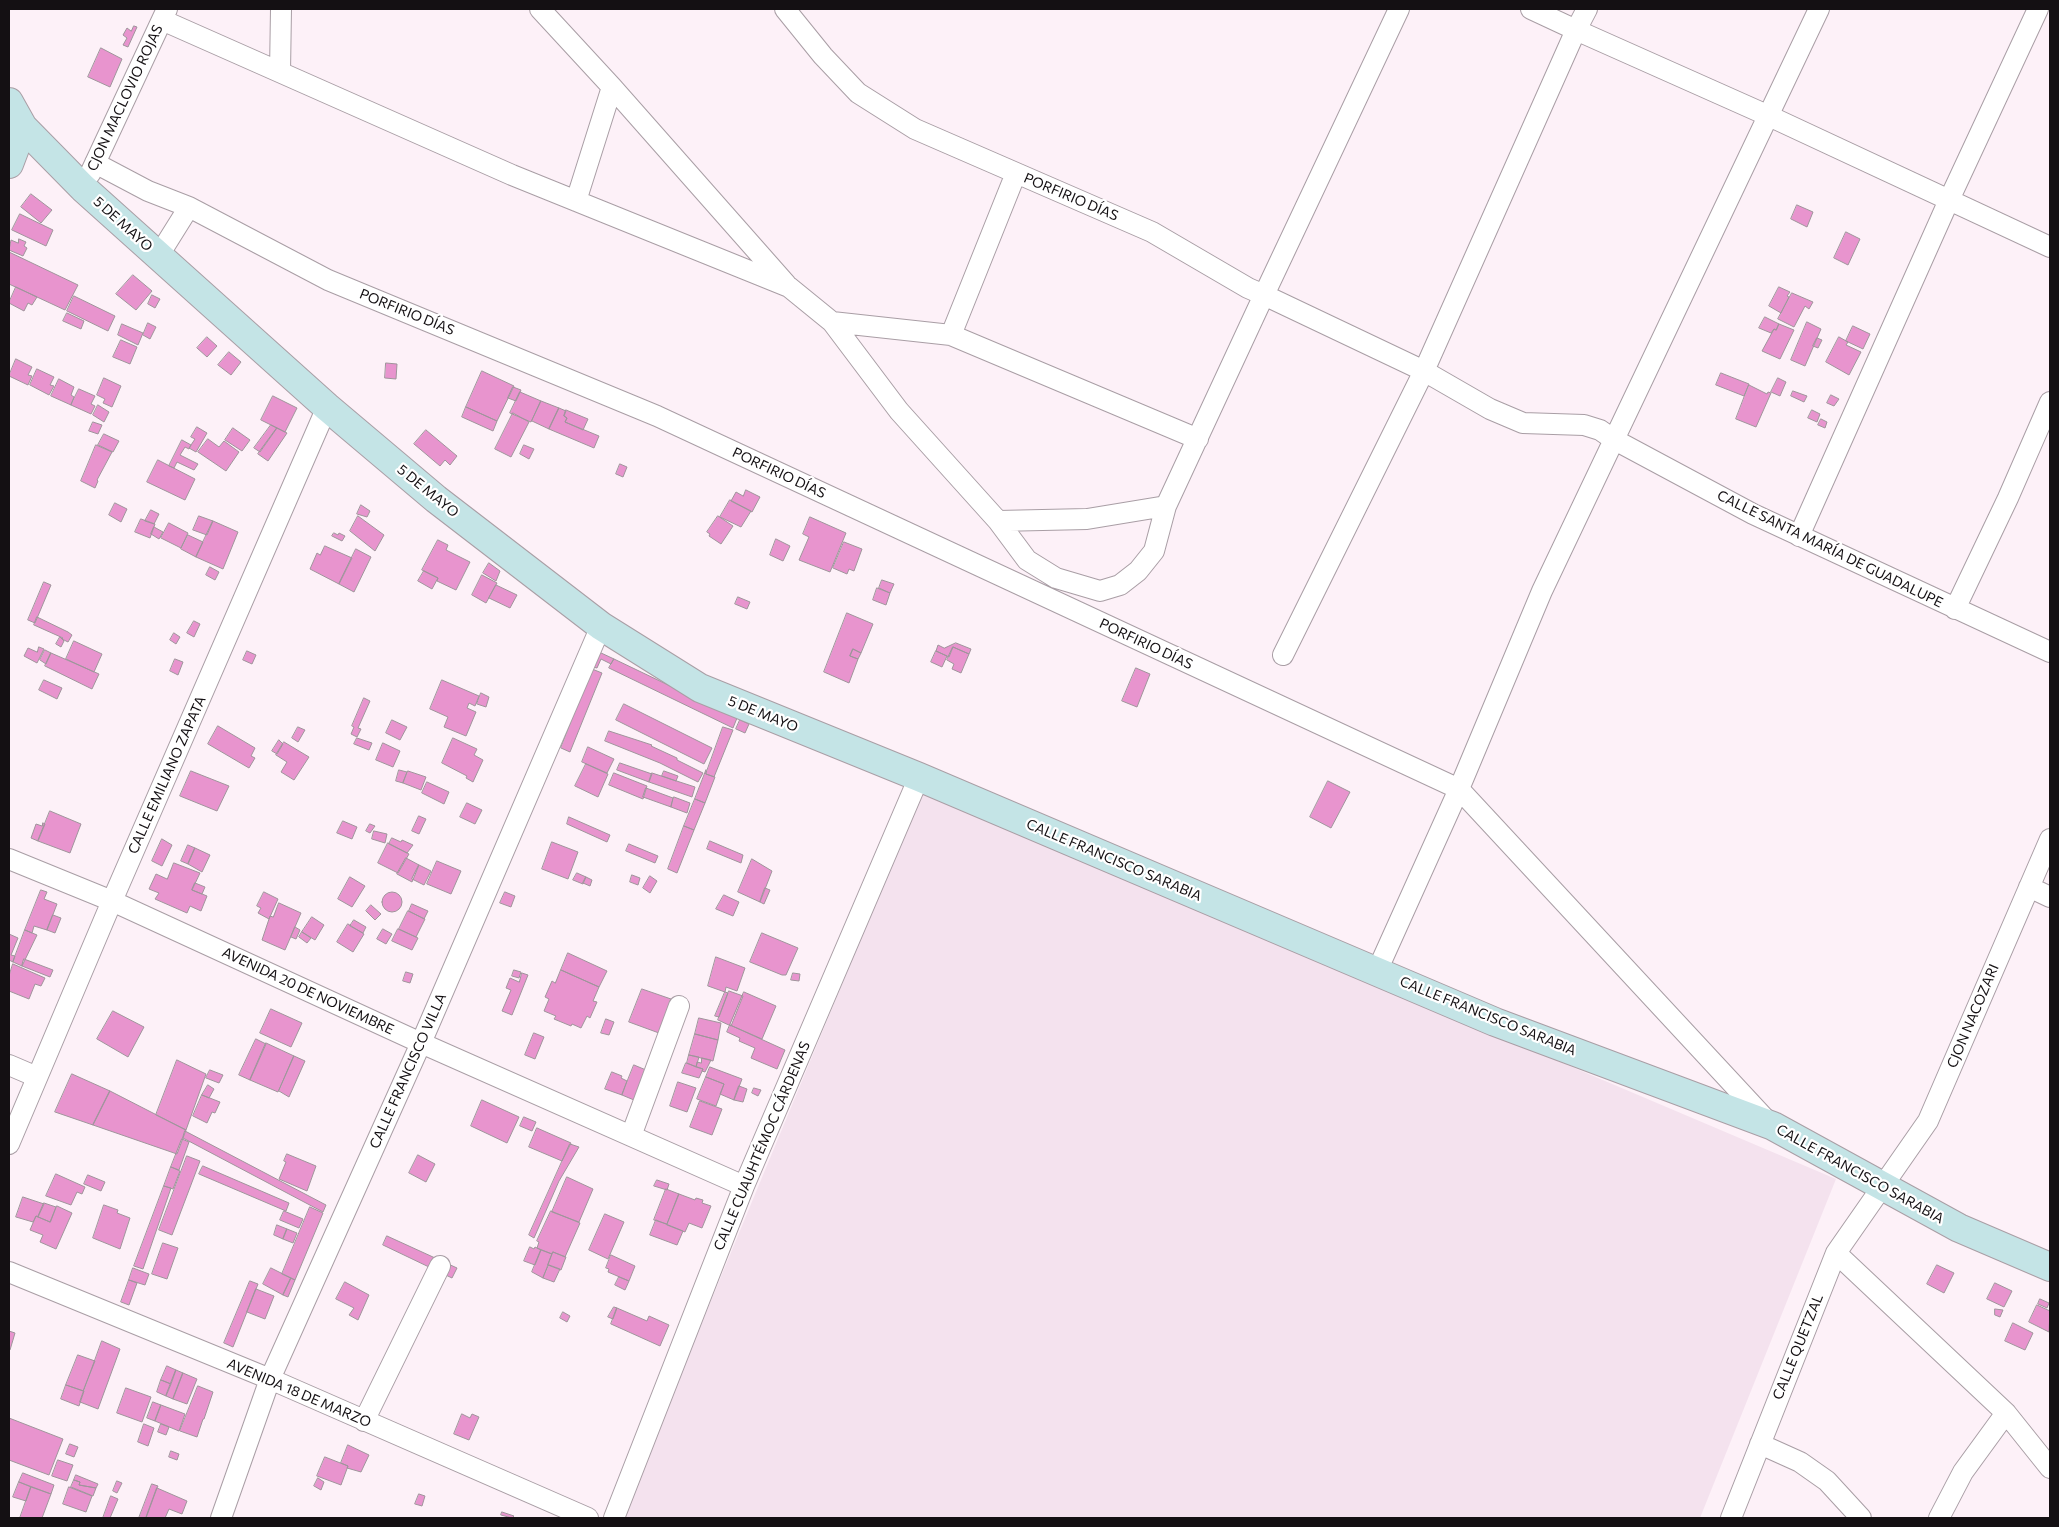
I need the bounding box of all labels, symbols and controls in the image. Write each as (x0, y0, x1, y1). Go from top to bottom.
street label: CJON MACLOVIO ROJAS (84, 22, 166, 174)
street label: PORFIRIO DÍAS (1021, 170, 1121, 224)
street label: 5 DE MAYO (90, 193, 156, 255)
street label: PORFIRIO DÍAS (357, 285, 457, 339)
street label: PORFIRIO DÍAS (730, 444, 828, 502)
street label: 5 DE MAYO (394, 461, 462, 521)
street label: CALLE SANTA MARÍA DE GUADALUPE (1714, 487, 1946, 611)
street label: PORFIRIO DÍAS (1097, 615, 1195, 673)
street label: 5 DE MAYO (726, 692, 800, 736)
street label: CALLE EMILIANO ZAPATA (125, 693, 209, 857)
street label: CALLE FRANCISCO SARABIA (1024, 815, 1204, 905)
street label: AVENIDA 20 DE NOVIEMBRE (219, 944, 397, 1038)
street label: CJON NACOZARI (1944, 962, 2002, 1070)
street label: CALLE FRANCISCO SARABIA (1397, 973, 1579, 1059)
street label: CALLE FRANCISCO VILLA (366, 991, 450, 1151)
street label: CALLE CUAUHTÉMOC CÁRDENAS (710, 1039, 814, 1253)
street label: CALLE FRANCISCO SARABIA (1773, 1121, 1947, 1227)
street label: CALLE QUETZAL (1769, 1292, 1827, 1402)
street label: AVENIDA 18 DE MARZO (224, 1355, 374, 1431)

